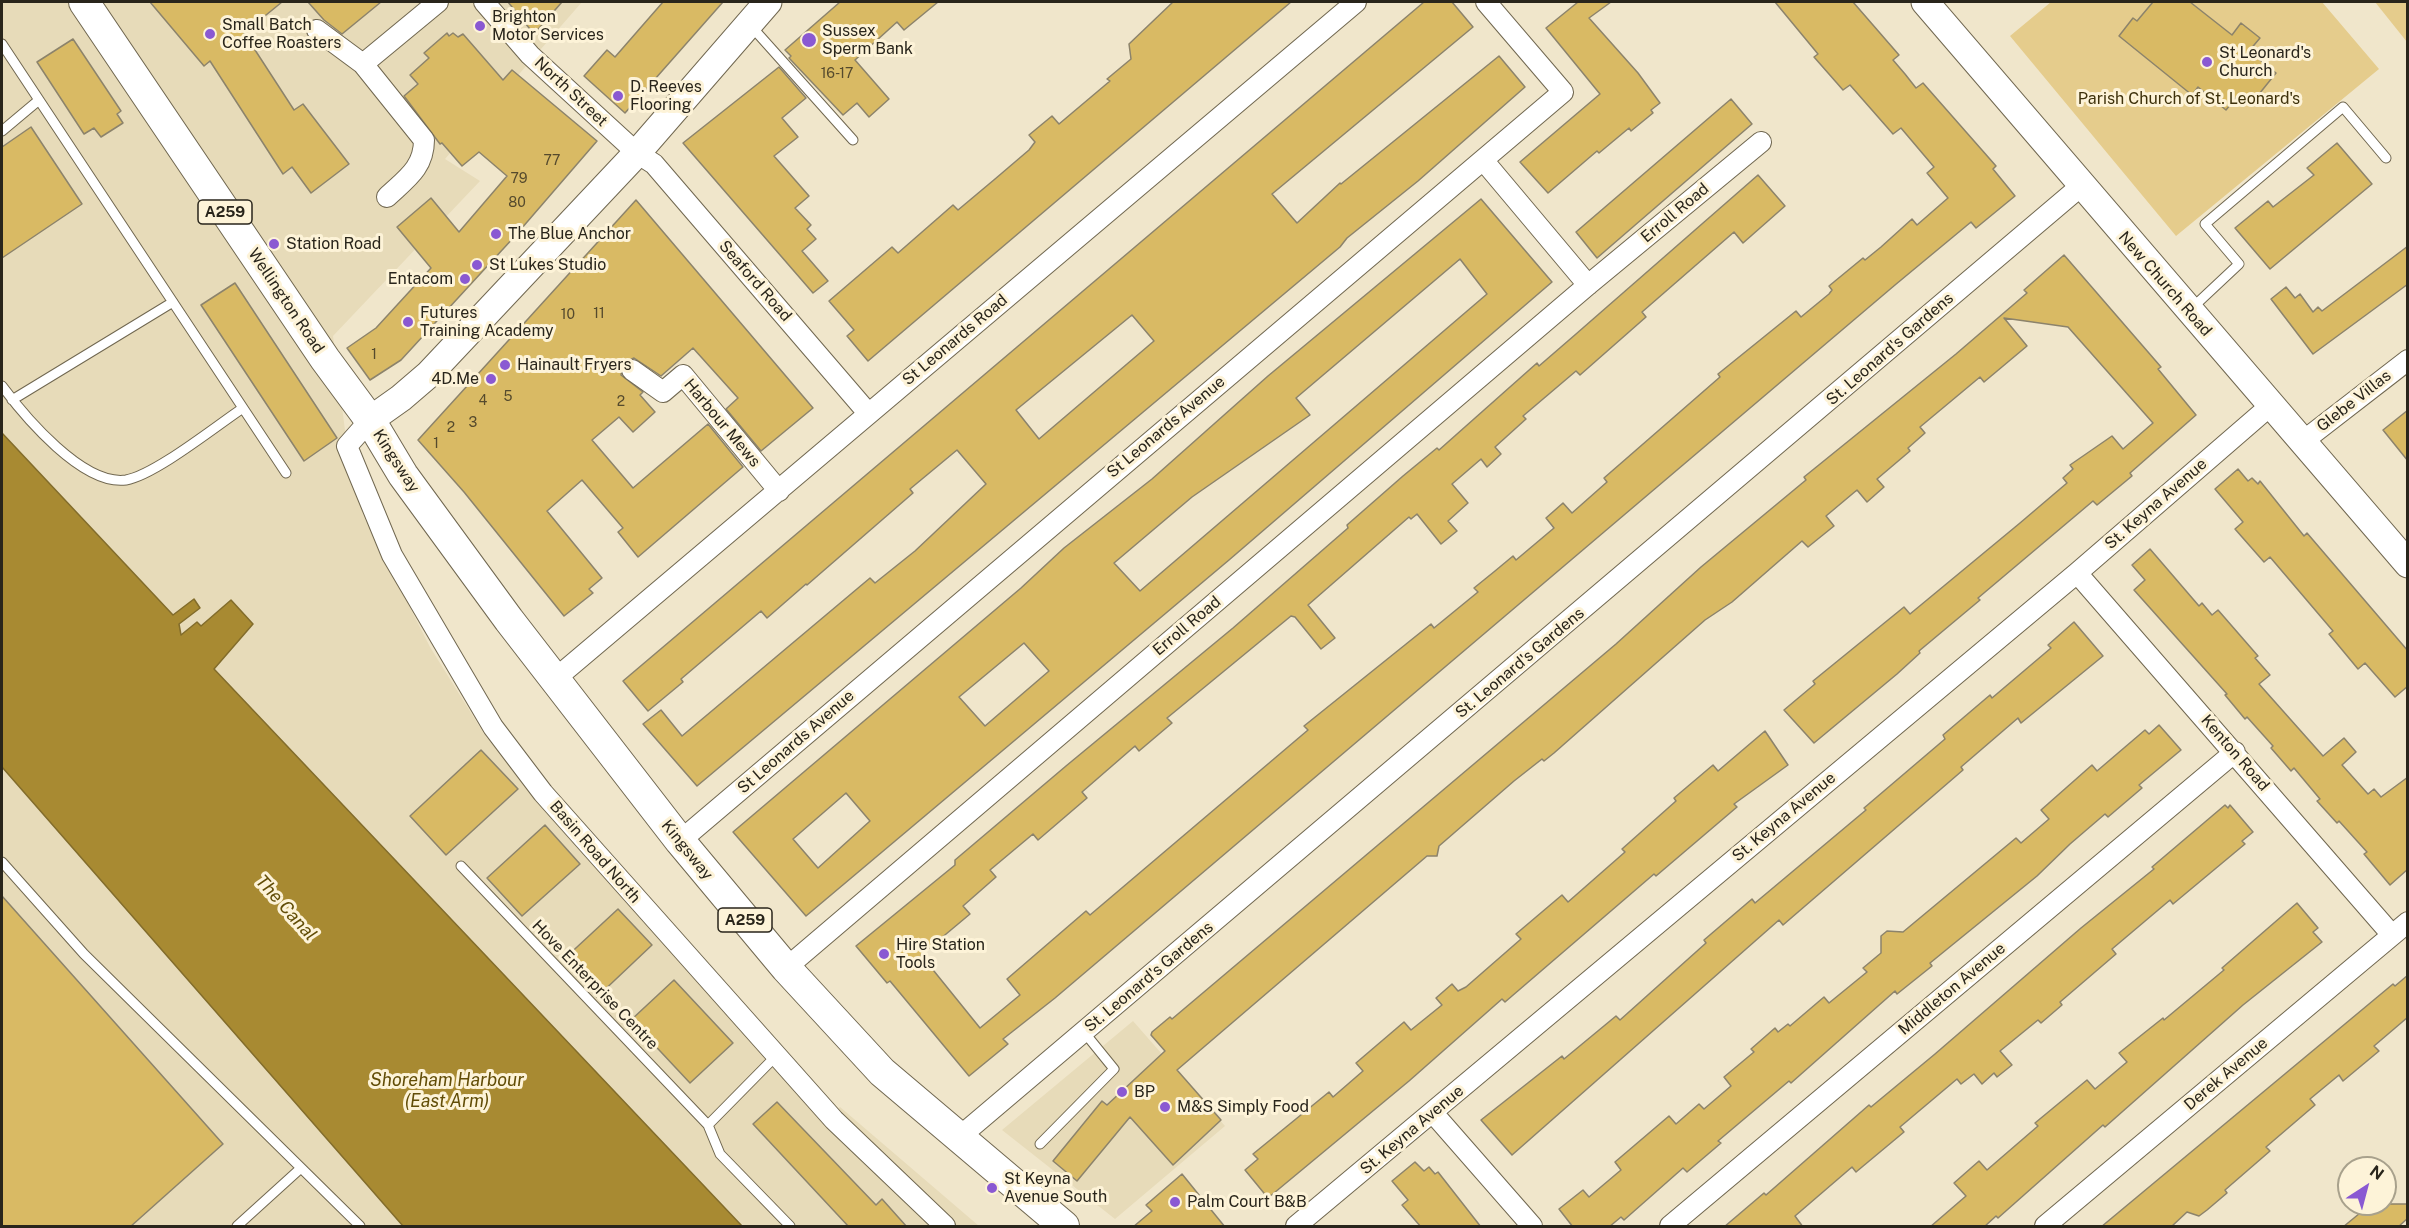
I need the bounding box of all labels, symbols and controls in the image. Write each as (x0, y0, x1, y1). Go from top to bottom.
place label: Brighton Motor Services (492, 7, 604, 45)
place label: Small Batch Coffee Roasters (222, 15, 341, 53)
marker: Brighton Motor Services (473, 19, 487, 33)
place label: Sussex Sperm Bank (822, 21, 913, 59)
marker: Small Batch Coffee Roasters (203, 27, 217, 41)
marker: Sussex Sperm Bank (800, 31, 818, 49)
place label: St Leonard's Church (2219, 43, 2311, 81)
street label: North Street (530, 53, 612, 131)
marker: St Leonard's Church (2200, 55, 2214, 69)
house number: 16-17 (821, 66, 853, 82)
place label: D. Reeves Flooring (630, 77, 702, 115)
marker: D. Reeves Flooring (611, 89, 625, 103)
park label: Parish Church of St. Leonard's (2078, 89, 2300, 109)
house number: 77 (544, 153, 560, 169)
house number: 79 (511, 171, 527, 187)
street label: Erroll Road (1637, 179, 1713, 247)
house number: 80 (508, 195, 526, 211)
road number: A259 (198, 200, 252, 224)
place label: The Blue Anchor (508, 224, 631, 244)
marker: The Blue Anchor (489, 227, 503, 241)
street label: New Church Road (2114, 228, 2216, 340)
place label: Station Road (286, 234, 381, 254)
marker: Station Road (267, 237, 281, 251)
street label: Seaford Road (715, 237, 795, 325)
street label: Wellington Road (244, 245, 328, 357)
place label: St Lukes Studio (489, 255, 606, 275)
marker: St Lukes Studio (470, 258, 484, 272)
place label: Entacom (388, 269, 453, 289)
marker: Entacom (458, 272, 472, 286)
street label: St. Leonard's Gardens (1823, 289, 1957, 409)
street label: St Leonards Road (899, 290, 1011, 390)
place label: Futures Training Academy (420, 303, 554, 341)
house number: 11 (593, 306, 605, 322)
house number: 10 (561, 307, 575, 323)
marker: Futures Training Academy (401, 315, 415, 329)
house number: 1 (371, 347, 377, 363)
place label: Hainault Fryers (517, 355, 632, 375)
marker: Hainault Fryers (498, 358, 512, 372)
street label: Glebe Villas (2313, 366, 2395, 436)
place label: 4D.Me (431, 369, 479, 389)
marker: 4D.Me (484, 372, 498, 386)
street label: St Leonards Avenue (1103, 372, 1229, 482)
street label: Harbour Mews (680, 375, 764, 471)
house number: 5 (504, 389, 512, 405)
house number: 4 (479, 393, 487, 409)
house number: 2 (617, 394, 625, 410)
house number: 3 (469, 415, 477, 431)
house number: 2 (447, 420, 455, 436)
street label: Kingsway (369, 426, 423, 496)
house number: 1 (433, 436, 439, 452)
street label: St. Keyna Avenue (2101, 454, 2211, 554)
street label: Erroll Road (1149, 592, 1225, 660)
street label: St. Leonard's Gardens (1452, 604, 1588, 722)
street label: St Leonards Avenue (734, 686, 858, 798)
street label: Kenton Road (2197, 711, 2273, 795)
street label: St. Keyna Avenue (1728, 768, 1840, 866)
street label: Basin Road North (545, 797, 645, 907)
street label: Kingsway (657, 816, 717, 884)
water label: The Canal (251, 871, 321, 945)
road number: A259 (718, 908, 772, 932)
street label: Hove Enterprise Centre (528, 916, 662, 1054)
street label: St. Leonard's Gardens (1081, 918, 1217, 1036)
place label: Hire Station Tools (896, 935, 985, 973)
street label: Middleton Avenue (1895, 939, 2009, 1039)
marker: Hire Station Tools (877, 947, 891, 961)
street label: Derek Avenue (2180, 1033, 2272, 1115)
water label: Shoreham Harbour (East Arm) (370, 1069, 524, 1112)
street label: St. Keyna Avenue (1356, 1081, 1468, 1179)
place label: BP (1134, 1082, 1155, 1102)
marker: BP (1115, 1085, 1129, 1099)
place label: M&S Simply Food (1177, 1097, 1309, 1117)
marker: M&S Simply Food (1158, 1100, 1172, 1114)
north arrow (2337, 1156, 2397, 1216)
text: N (2366, 1161, 2387, 1184)
place label: St Keyna Avenue South (1004, 1169, 1107, 1207)
marker: St Keyna Avenue South (985, 1181, 999, 1195)
place label: Palm Court B&B (1187, 1192, 1307, 1212)
marker: Palm Court B&B (1168, 1195, 1182, 1209)

